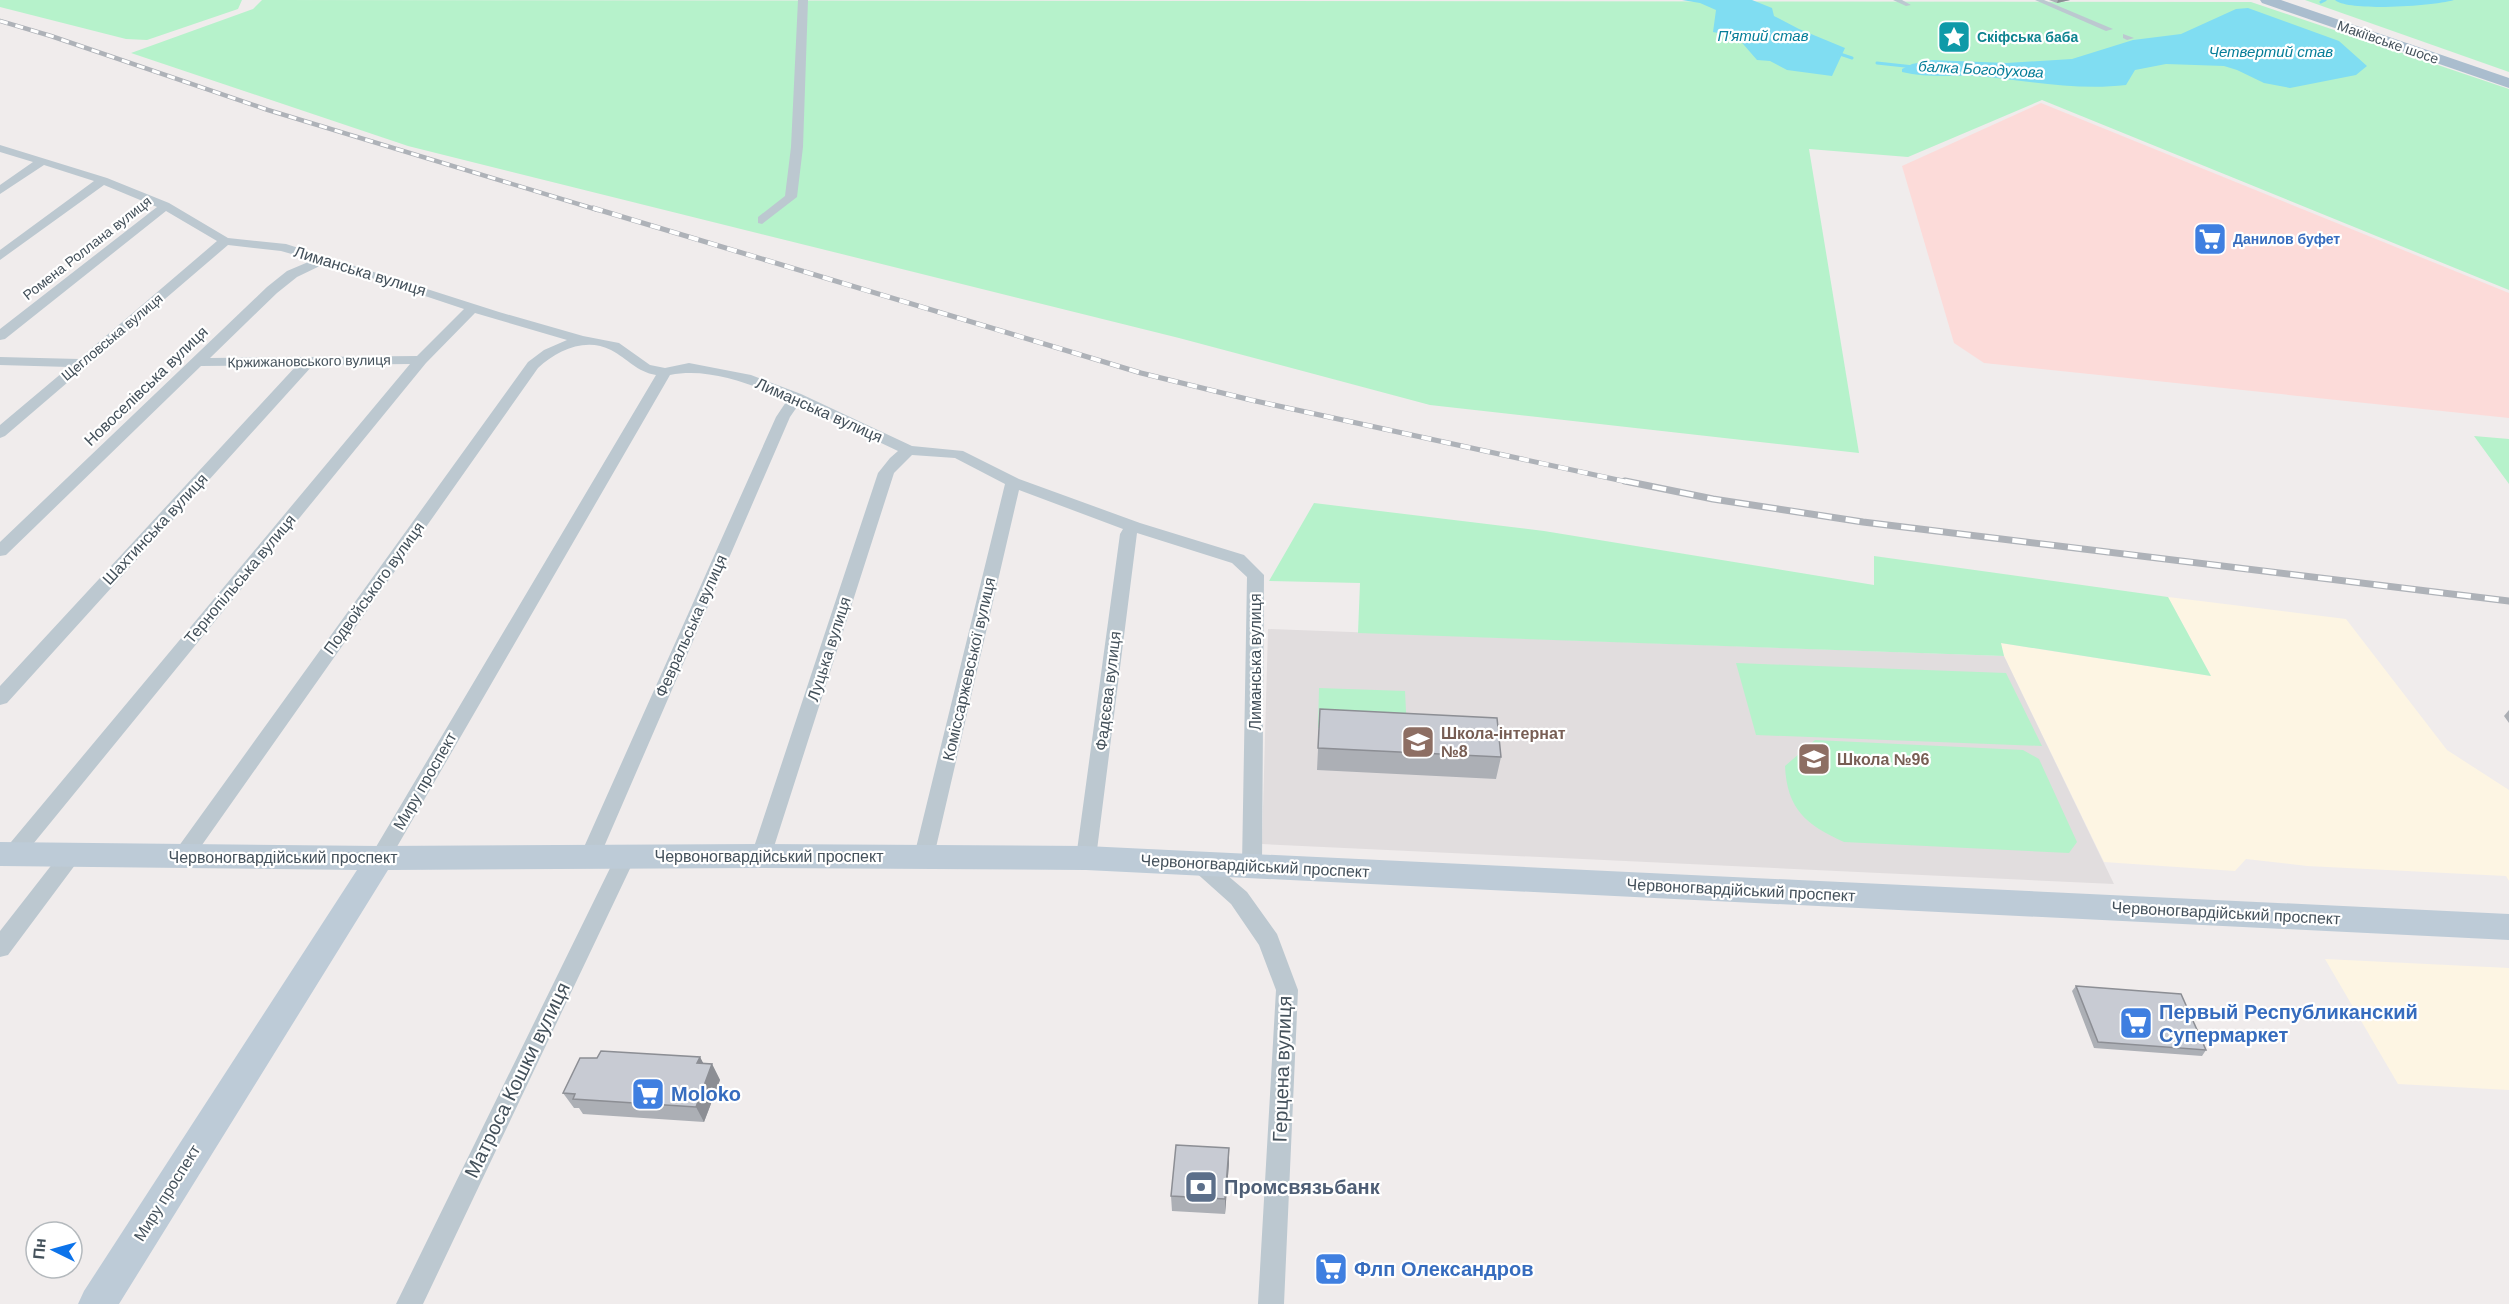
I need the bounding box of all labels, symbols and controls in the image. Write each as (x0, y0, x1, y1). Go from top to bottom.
street label: Макіївське шосе (2335, 17, 2441, 67)
place icon: Скіфська баба (1936, 19, 1972, 55)
water label: П'ятий став (1717, 27, 1809, 44)
place label: Скіфська баба (1977, 29, 2078, 45)
water label: Четвертий став (2209, 43, 2333, 60)
water label: балка Богодухова (1918, 57, 2044, 81)
street label: Ромена Роллана вулиця (20, 193, 154, 303)
supermarket icon: Данилов буфет (2192, 221, 2228, 257)
place label: Данилов буфет (2233, 231, 2340, 247)
street label: Лиманська вулиця (292, 243, 428, 299)
street label: Щегловська вулиця (58, 290, 166, 384)
street label: Новоселівська вулиця (81, 323, 211, 449)
street label: Кржижановського вулиця (227, 352, 391, 370)
street label: Лиманська вулиця (753, 374, 885, 446)
street label: Шахтинська вулиця (99, 470, 211, 588)
street label: Тернопільська вулиця (181, 511, 299, 647)
street label: Подвойського вулиця (320, 519, 428, 657)
street label: Февральська вулиця (652, 552, 730, 700)
street label: Коміссаржевської вулиця (940, 576, 998, 762)
street label: Лиманська вулиця (1247, 593, 1264, 731)
street label: Луцька вулиця (804, 595, 854, 703)
street label: Фадєєва вулиця (1092, 630, 1124, 752)
school or university icon: Школа-інтернат №8 (1400, 724, 1436, 760)
place label: Школа-інтернат №8 (1441, 725, 1566, 760)
street label: Миру проспект (390, 729, 460, 833)
school or university icon: Школа №96 (1796, 741, 1832, 777)
place label: Школа №96 (1837, 751, 1929, 768)
street label: Червоногвардійський проспект (654, 848, 884, 865)
street label: Червоногвардійський проспект (168, 849, 398, 866)
street label: Червоногвардійський проспект (1140, 852, 1370, 881)
street label: Червоногвардійський проспект (1626, 876, 1856, 905)
street label: Червоногвардійський проспект (2111, 899, 2341, 928)
street label: Матроса Кошки вулиця (460, 979, 574, 1181)
street label: Герцена вулиця (1268, 995, 1296, 1143)
place label: Первый Республиканский Супермаркет (2159, 1001, 2418, 1046)
supermarket icon: Первый Республиканский Супермаркет (2118, 1005, 2154, 1041)
supermarket icon: Moloko (630, 1076, 666, 1112)
place label: Moloko (671, 1083, 741, 1105)
street label: Миру проспект (131, 1141, 204, 1244)
bank icon: Промсвязьбанк (1183, 1169, 1219, 1205)
place label: Промсвязьбанк (1224, 1176, 1381, 1198)
north arrow (24, 1220, 84, 1280)
text: Пн (30, 1237, 49, 1260)
supermarket icon: Флп Олександров (1313, 1251, 1349, 1287)
place label: Флп Олександров (1354, 1258, 1534, 1280)

